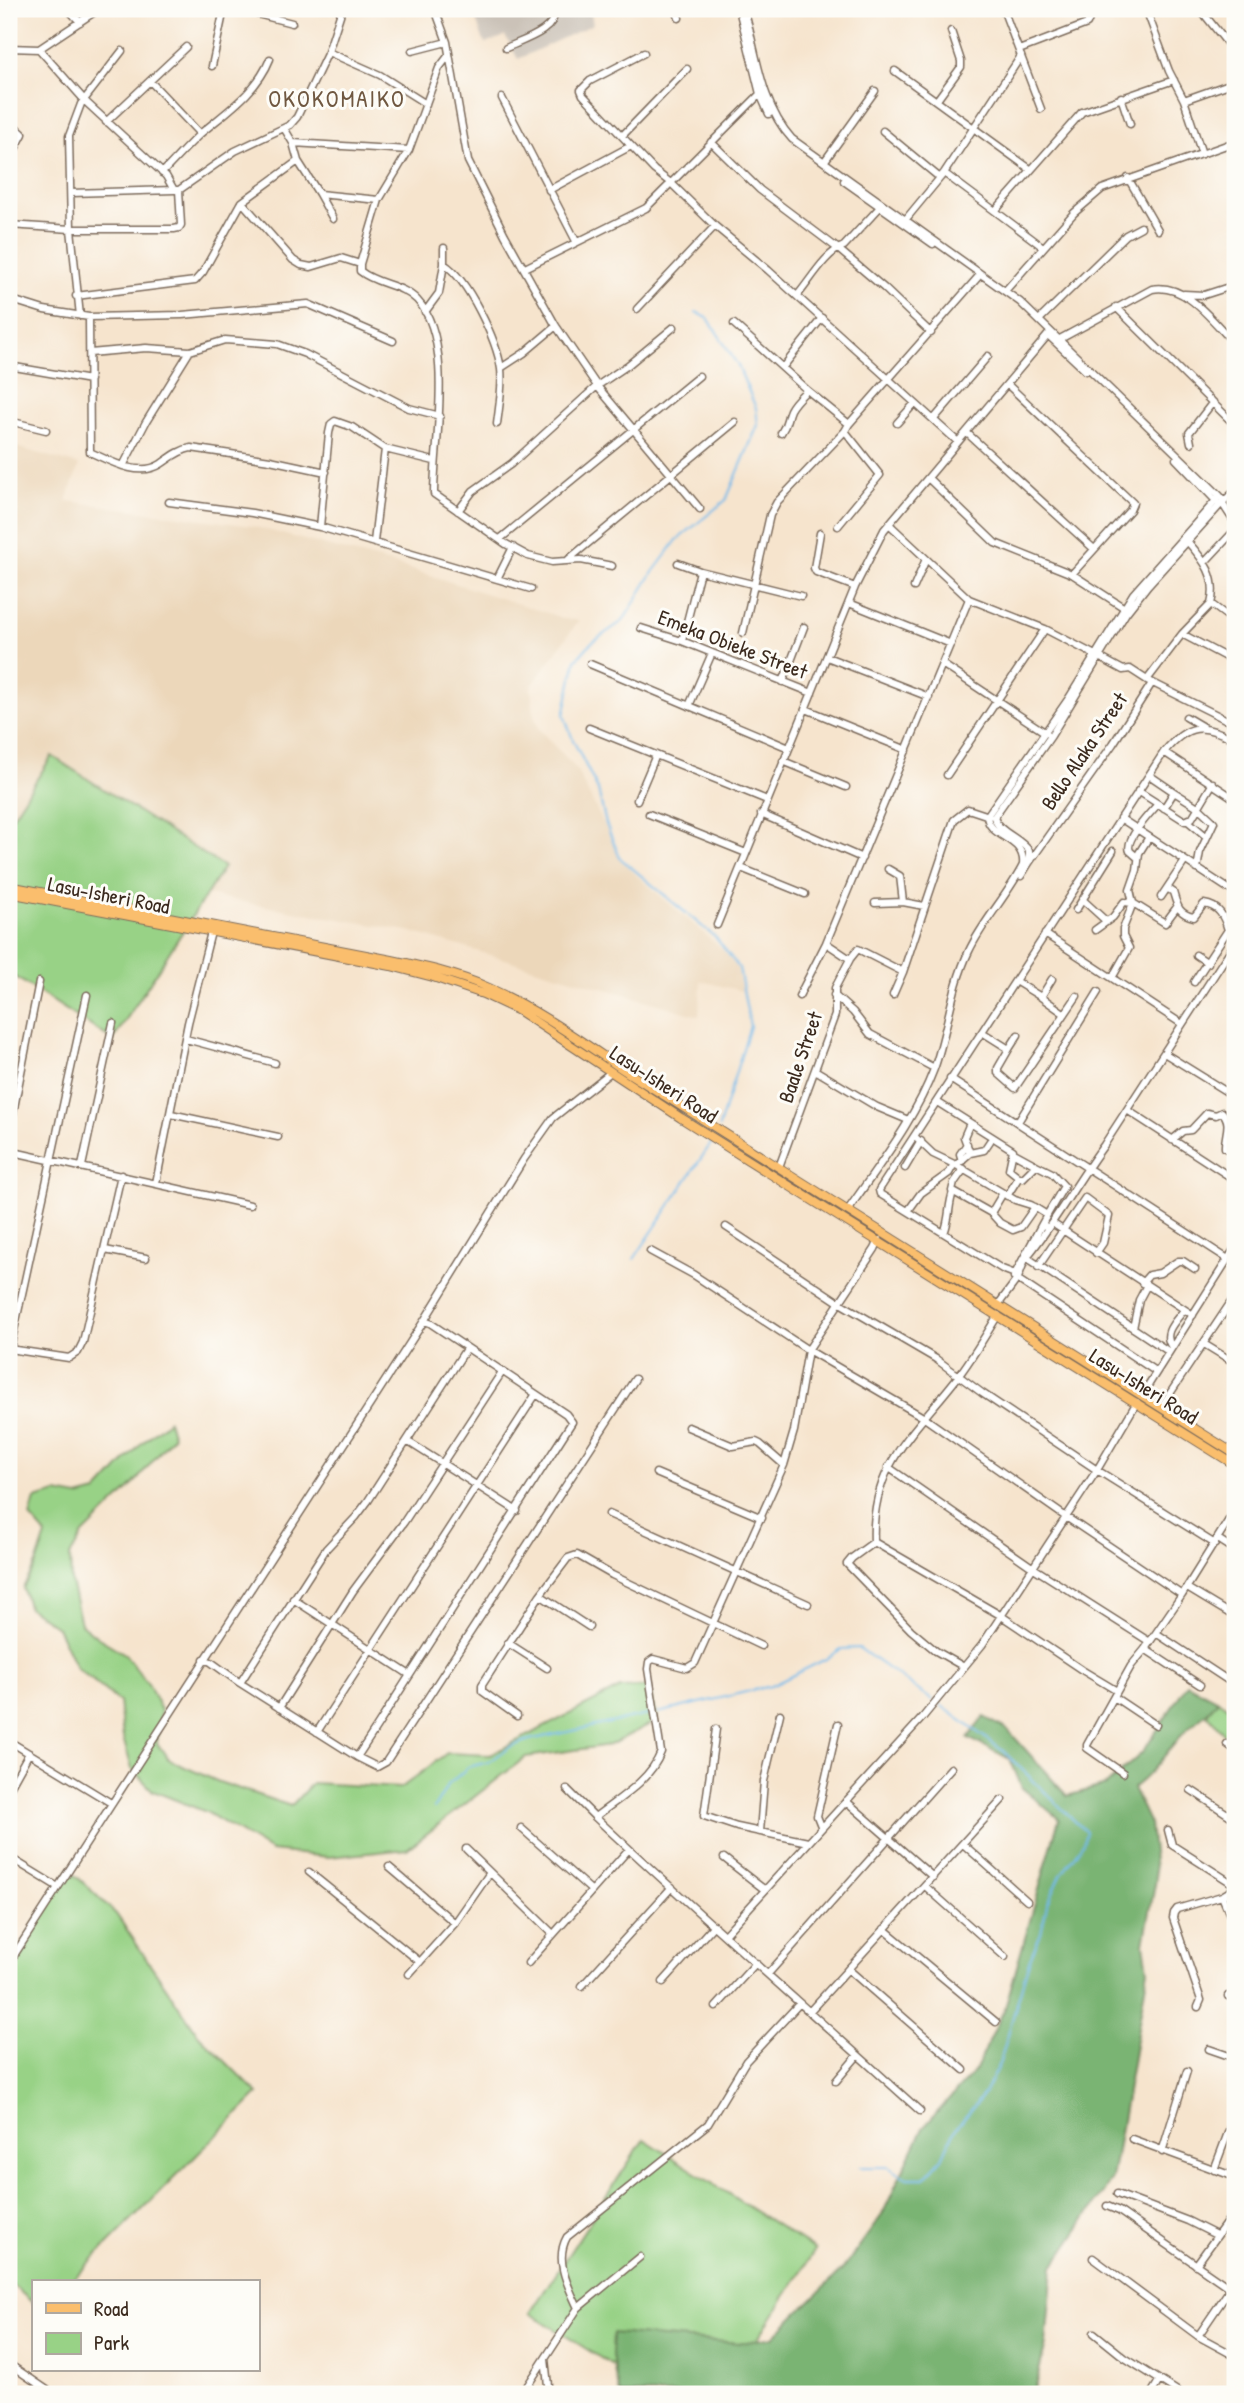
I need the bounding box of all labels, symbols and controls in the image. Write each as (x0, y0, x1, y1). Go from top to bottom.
district label: OKOKOMAIKO (268, 83, 406, 114)
street label: Emeka Obieke Street (654, 602, 813, 686)
street label: Bello Alaka Street (1034, 686, 1134, 816)
street label: Lasu-Isheri Road (46, 869, 172, 921)
street label: Baale Street (771, 1007, 829, 1107)
street label: Lasu-Isheri Road (604, 1038, 724, 1130)
street label: Lasu-Isheri Road (1084, 1341, 1204, 1431)
legend (32, 2280, 259, 2372)
text: Road (94, 2294, 128, 2323)
text: Park (94, 2328, 129, 2357)

